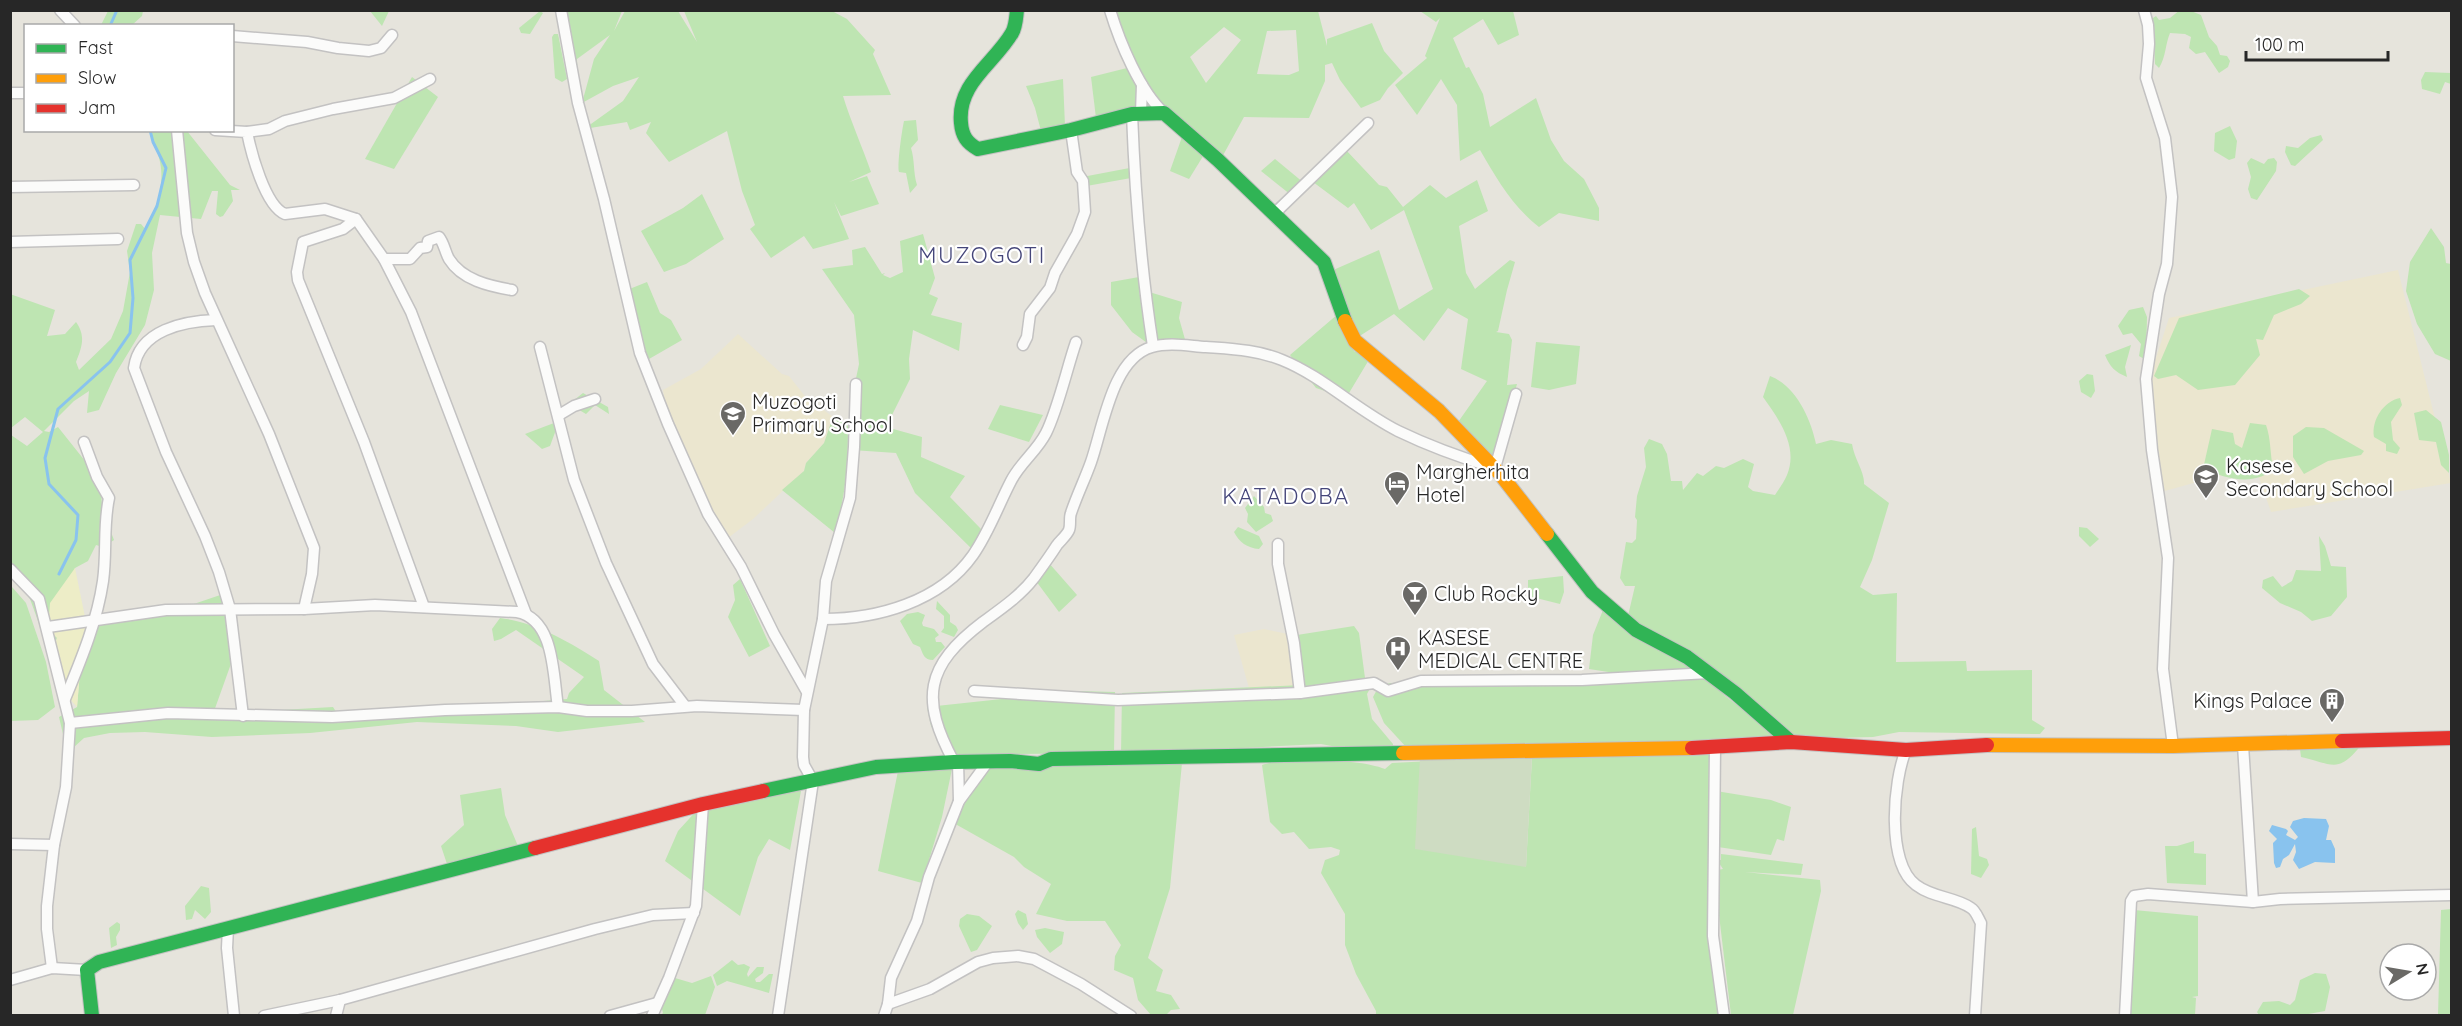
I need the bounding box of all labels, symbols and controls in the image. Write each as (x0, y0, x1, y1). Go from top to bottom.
legend (24, 24, 234, 132)
scale bar (2246, 24, 2388, 62)
text: 100 m (2255, 33, 2304, 56)
text: Fast (78, 36, 113, 59)
text: Slow (78, 66, 116, 89)
text: Jam (78, 96, 116, 119)
district label: MUZOGOTI (918, 241, 1046, 269)
place label: Muzogoti Primary School (752, 389, 893, 437)
school or university icon: Muzogoti Primary School (718, 399, 748, 437)
place label: Kasese Secondary School (2226, 453, 2393, 501)
place label: Margherhita Hotel (1416, 459, 1529, 507)
school or university icon: Kasese Secondary School (2191, 462, 2221, 500)
hotel icon: Margherhita Hotel (1382, 469, 1412, 507)
district label: KATADOBA (1222, 482, 1350, 510)
bar icon: Club Rocky (1400, 579, 1430, 617)
place label: Club Rocky (1434, 581, 1538, 606)
place label: KASESE MEDICAL CENTRE (1418, 625, 1583, 673)
hospital icon: KASESE MEDICAL CENTRE (1383, 634, 1413, 672)
building icon: Kings Palace (2317, 686, 2347, 724)
place label: Kings Palace (2193, 688, 2312, 713)
north arrow (2378, 942, 2438, 1002)
text: N (2412, 961, 2434, 977)

